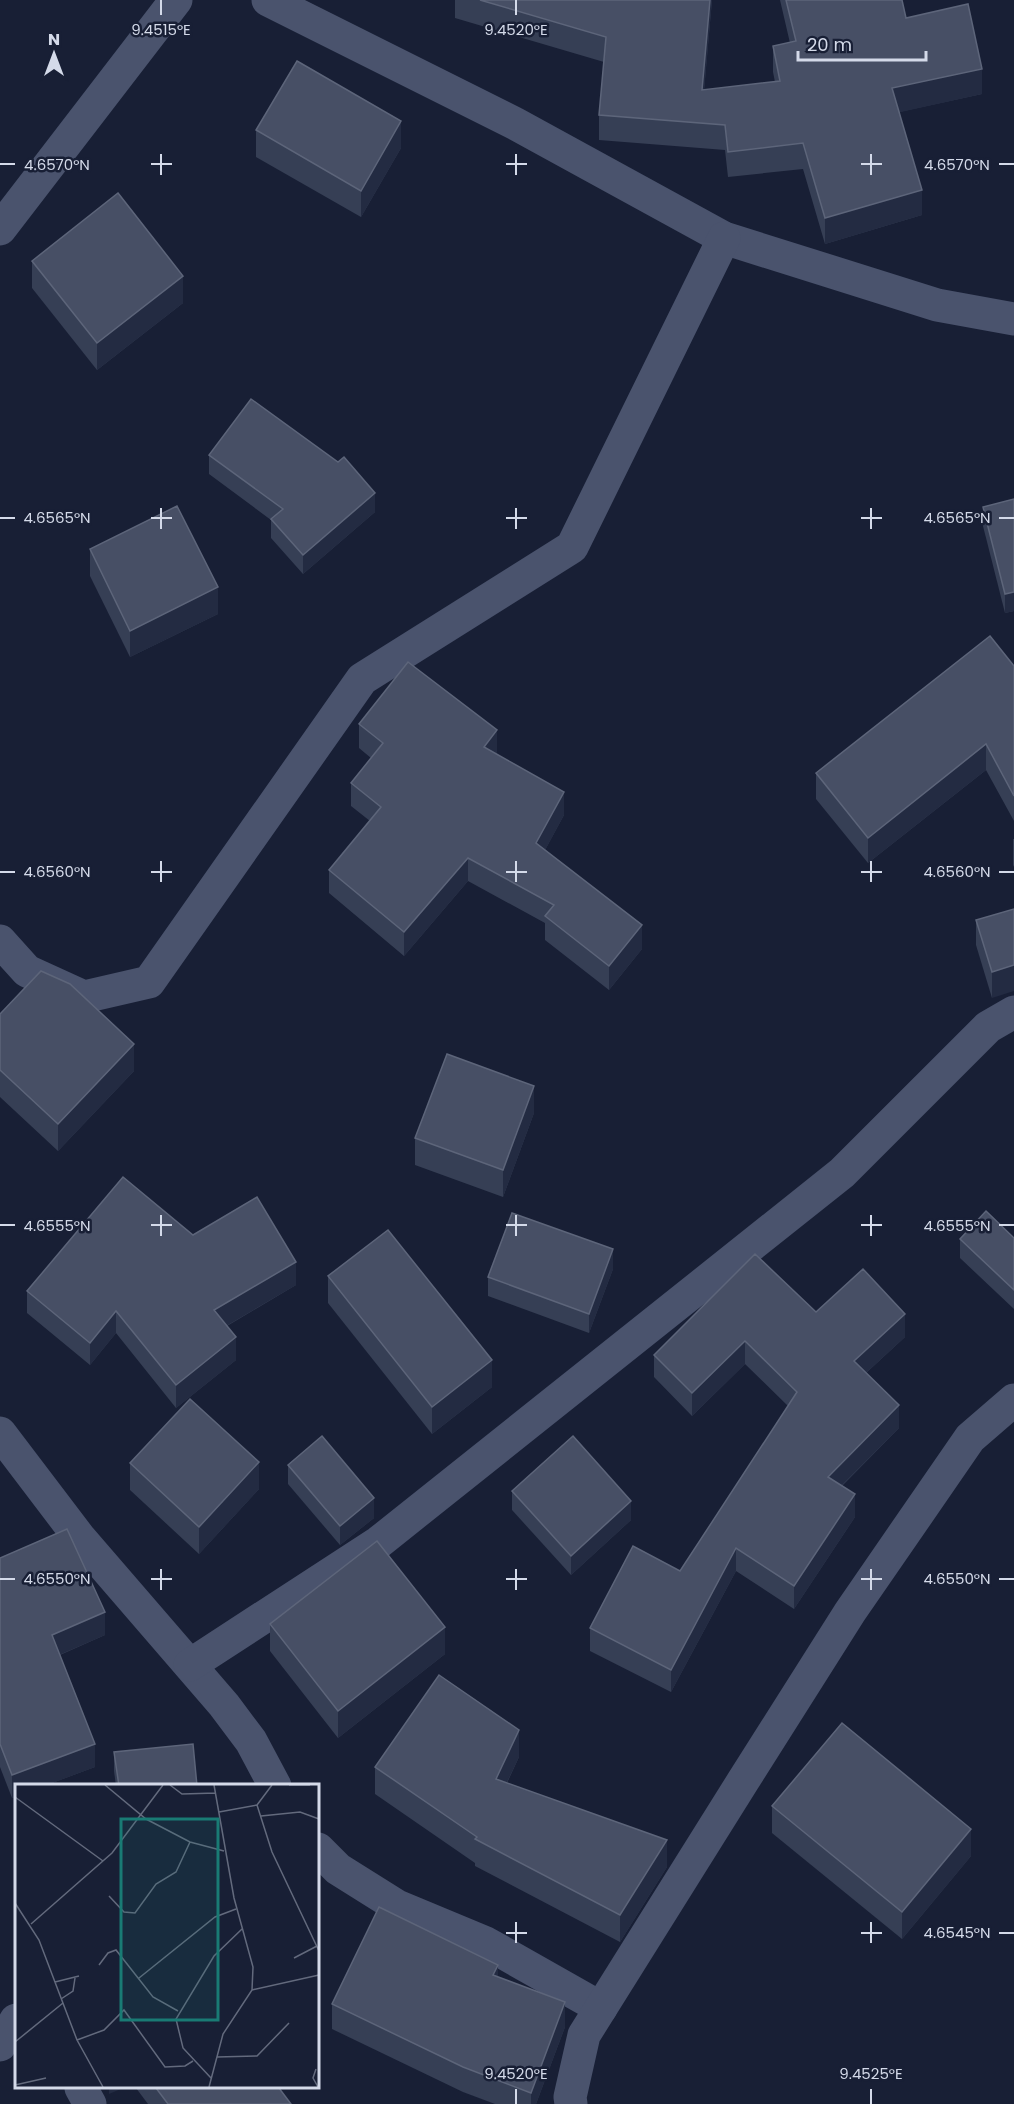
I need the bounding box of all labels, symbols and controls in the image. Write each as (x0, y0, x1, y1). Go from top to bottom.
text: 9.4515°E (131, 19, 191, 40)
text: 9.4520°E (484, 19, 548, 40)
north arrow (24, 24, 84, 84)
scale bar (798, 24, 926, 62)
text: N (48, 28, 60, 51)
text: 20 m (807, 32, 852, 57)
text: 4.6570°N (24, 154, 90, 175)
text: 4.6570°N (924, 154, 990, 175)
text: 4.6565°N (23, 507, 91, 528)
text: 4.6565°N (923, 507, 991, 528)
text: 4.6560°N (23, 861, 91, 882)
text: 4.6560°N (923, 861, 991, 882)
text: 4.6555°N (23, 1215, 91, 1236)
text: 4.6555°N (923, 1215, 991, 1236)
text: 4.6550°N (23, 1568, 91, 1589)
text: 4.6550°N (923, 1568, 991, 1589)
inset map (15, 1784, 320, 2089)
text: 4.6545°N (923, 1922, 991, 1943)
text: 9.4520°E (484, 2063, 548, 2084)
text: 9.4525°E (839, 2063, 903, 2084)

